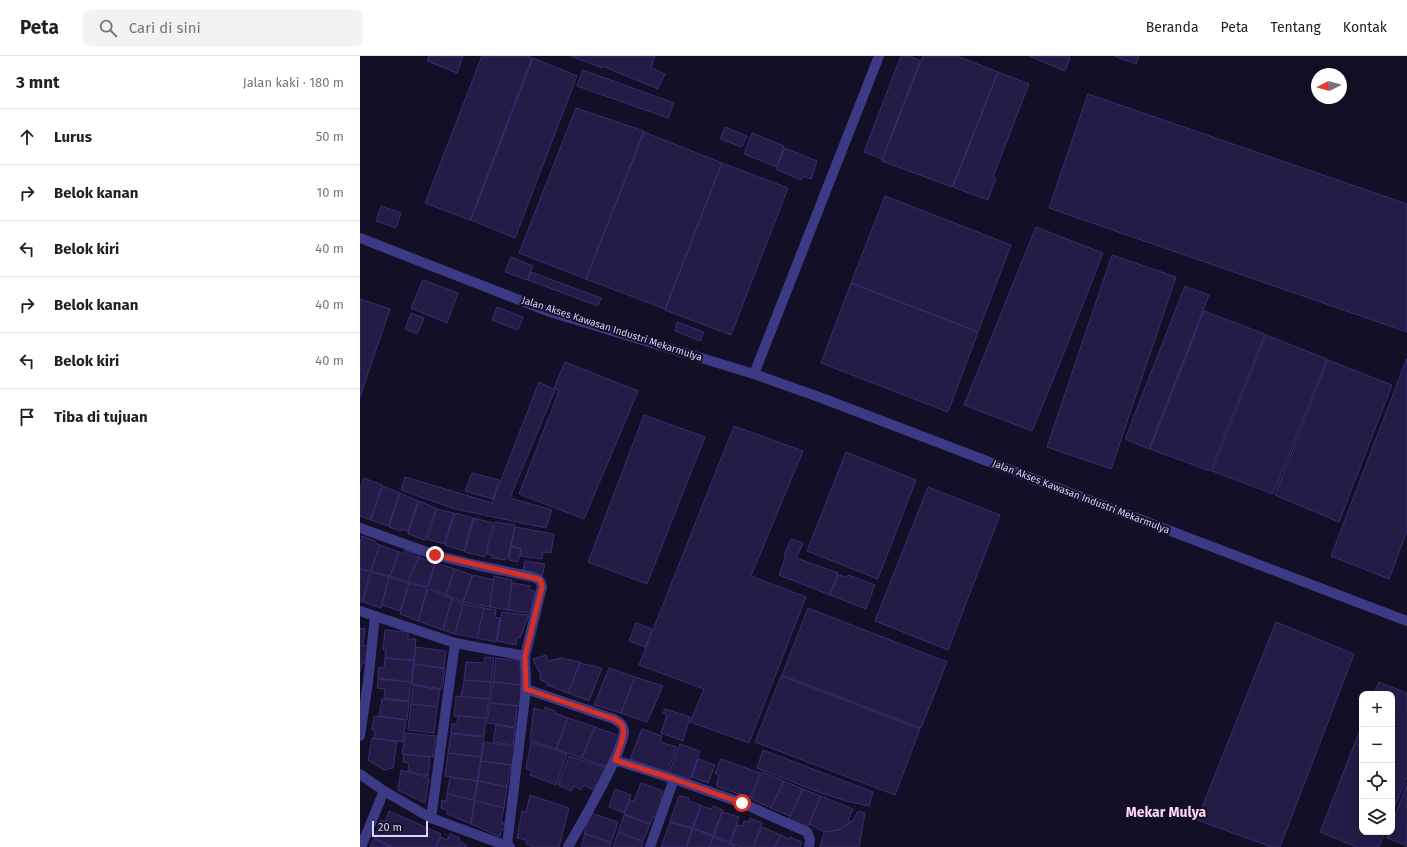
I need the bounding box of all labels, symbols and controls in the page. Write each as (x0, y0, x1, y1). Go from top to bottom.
search box (83, 10, 363, 46)
text: Peta (20, 16, 59, 39)
icon: search (97, 17, 119, 39)
text: Cari di sini (129, 19, 201, 37)
text: Beranda (1146, 19, 1199, 36)
text: Peta (1221, 19, 1248, 36)
text: Tentang (1270, 19, 1321, 36)
text: Kontak (1343, 19, 1387, 36)
north arrow (1311, 68, 1347, 104)
text: 3 mnt (16, 72, 60, 93)
text: Jalan kaki · 180 m (243, 75, 344, 90)
icon: ahead (16, 126, 38, 148)
text: Lurus (54, 128, 92, 146)
text: 50 m (316, 129, 344, 144)
icon: right (16, 182, 38, 204)
text: Belok kanan (54, 184, 138, 202)
text: 10 m (317, 185, 344, 200)
icon: left (16, 238, 38, 260)
text: Belok kiri (54, 240, 119, 258)
text: 40 m (315, 241, 344, 256)
icon: right (16, 294, 38, 316)
street label: Jalan Akses Kawasan Industri Mekarmulya (520, 294, 704, 364)
text: Belok kanan (54, 296, 138, 314)
text: 40 m (315, 297, 344, 312)
icon: left (16, 350, 38, 372)
text: Belok kiri (54, 352, 119, 370)
text: 40 m (315, 353, 344, 368)
icon: arrive (16, 406, 38, 428)
text: Tiba di tujuan (54, 408, 148, 426)
street label: Jalan Akses Kawasan Industri Mekarmulya (991, 458, 1171, 536)
route end (426, 546, 444, 564)
map controls (1359, 691, 1395, 835)
button: + (1359, 691, 1395, 727)
button: − (1359, 727, 1395, 763)
button: locate (1359, 763, 1395, 799)
route start (733, 794, 751, 812)
button: layers (1359, 799, 1395, 835)
district label: Mekar Mulya (1126, 804, 1207, 821)
scale bar (372, 819, 428, 838)
text: 20 m (378, 821, 402, 834)

